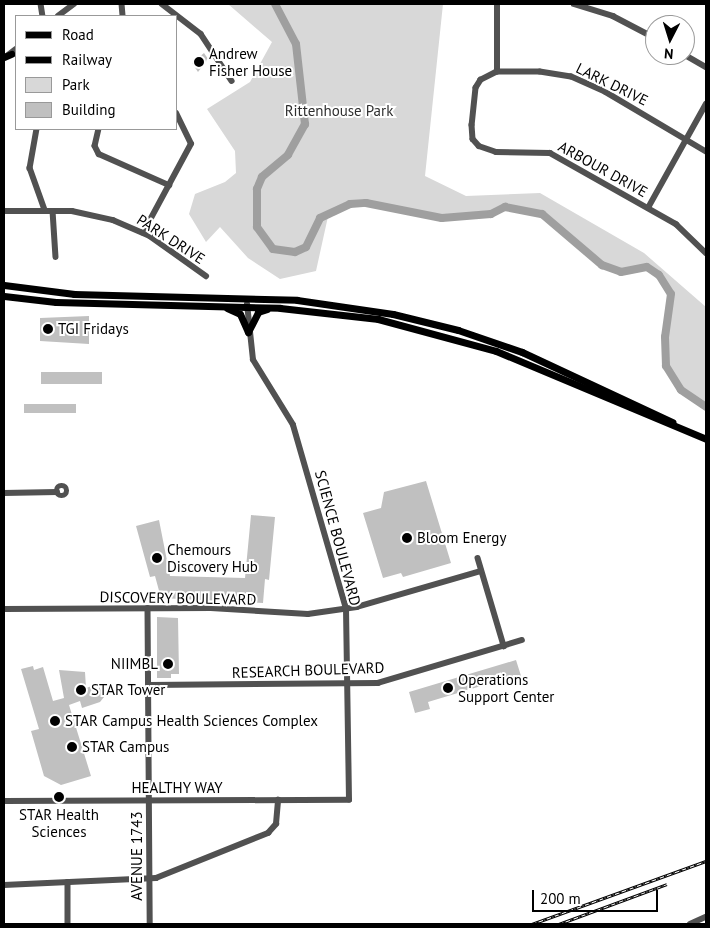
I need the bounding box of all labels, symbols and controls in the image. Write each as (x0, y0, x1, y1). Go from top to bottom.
legend (15, 15, 178, 130)
north arrow (645, 15, 695, 65)
text: Road (62, 25, 94, 44)
place label: Andrew Fisher House (209, 44, 292, 79)
text: N (663, 45, 674, 63)
text: Railway (62, 50, 112, 69)
marker: Andrew Fisher House (193, 56, 205, 68)
street label: LARK DRIVE (573, 59, 651, 109)
text: Park (62, 75, 90, 94)
text: Building (62, 100, 116, 119)
park label: Rittenhouse Park (285, 102, 393, 120)
street label: ARBOUR DRIVE (555, 137, 651, 201)
street label: PARK DRIVE (133, 210, 209, 268)
place label: TGI Fridays (58, 320, 129, 338)
marker: TGI Fridays (42, 323, 54, 335)
street label: SCIENCE BOULEVARD (311, 468, 365, 608)
place label: Bloom Energy (417, 529, 506, 547)
marker: Bloom Energy (401, 532, 413, 544)
place label: Chemours Discovery Hub (167, 540, 258, 575)
marker: Chemours Discovery Hub (151, 552, 163, 564)
street label: DISCOVERY BOULEVARD (99, 588, 257, 608)
place label: NIIMBL (111, 655, 158, 673)
marker: NIIMBL (162, 658, 174, 670)
street label: RESEARCH BOULEVARD (231, 658, 385, 682)
place label: Operations Support Center (458, 670, 554, 705)
place label: STAR Tower (91, 681, 166, 699)
marker: Operations Support Center (442, 682, 454, 694)
marker: STAR Tower (75, 684, 87, 696)
place label: STAR Campus Health Sciences Complex (65, 712, 318, 730)
marker: STAR Campus Health Sciences Complex (49, 715, 61, 727)
place label: STAR Campus (82, 738, 169, 756)
marker: STAR Campus (66, 741, 78, 753)
street label: HEALTHY WAY (131, 779, 223, 797)
marker: STAR Health Sciences (53, 791, 65, 803)
place label: STAR Health Sciences (19, 805, 99, 840)
street label: AVENUE 1743 (128, 811, 146, 901)
scale bar (535, 880, 661, 912)
text: 200 m (540, 889, 581, 908)

